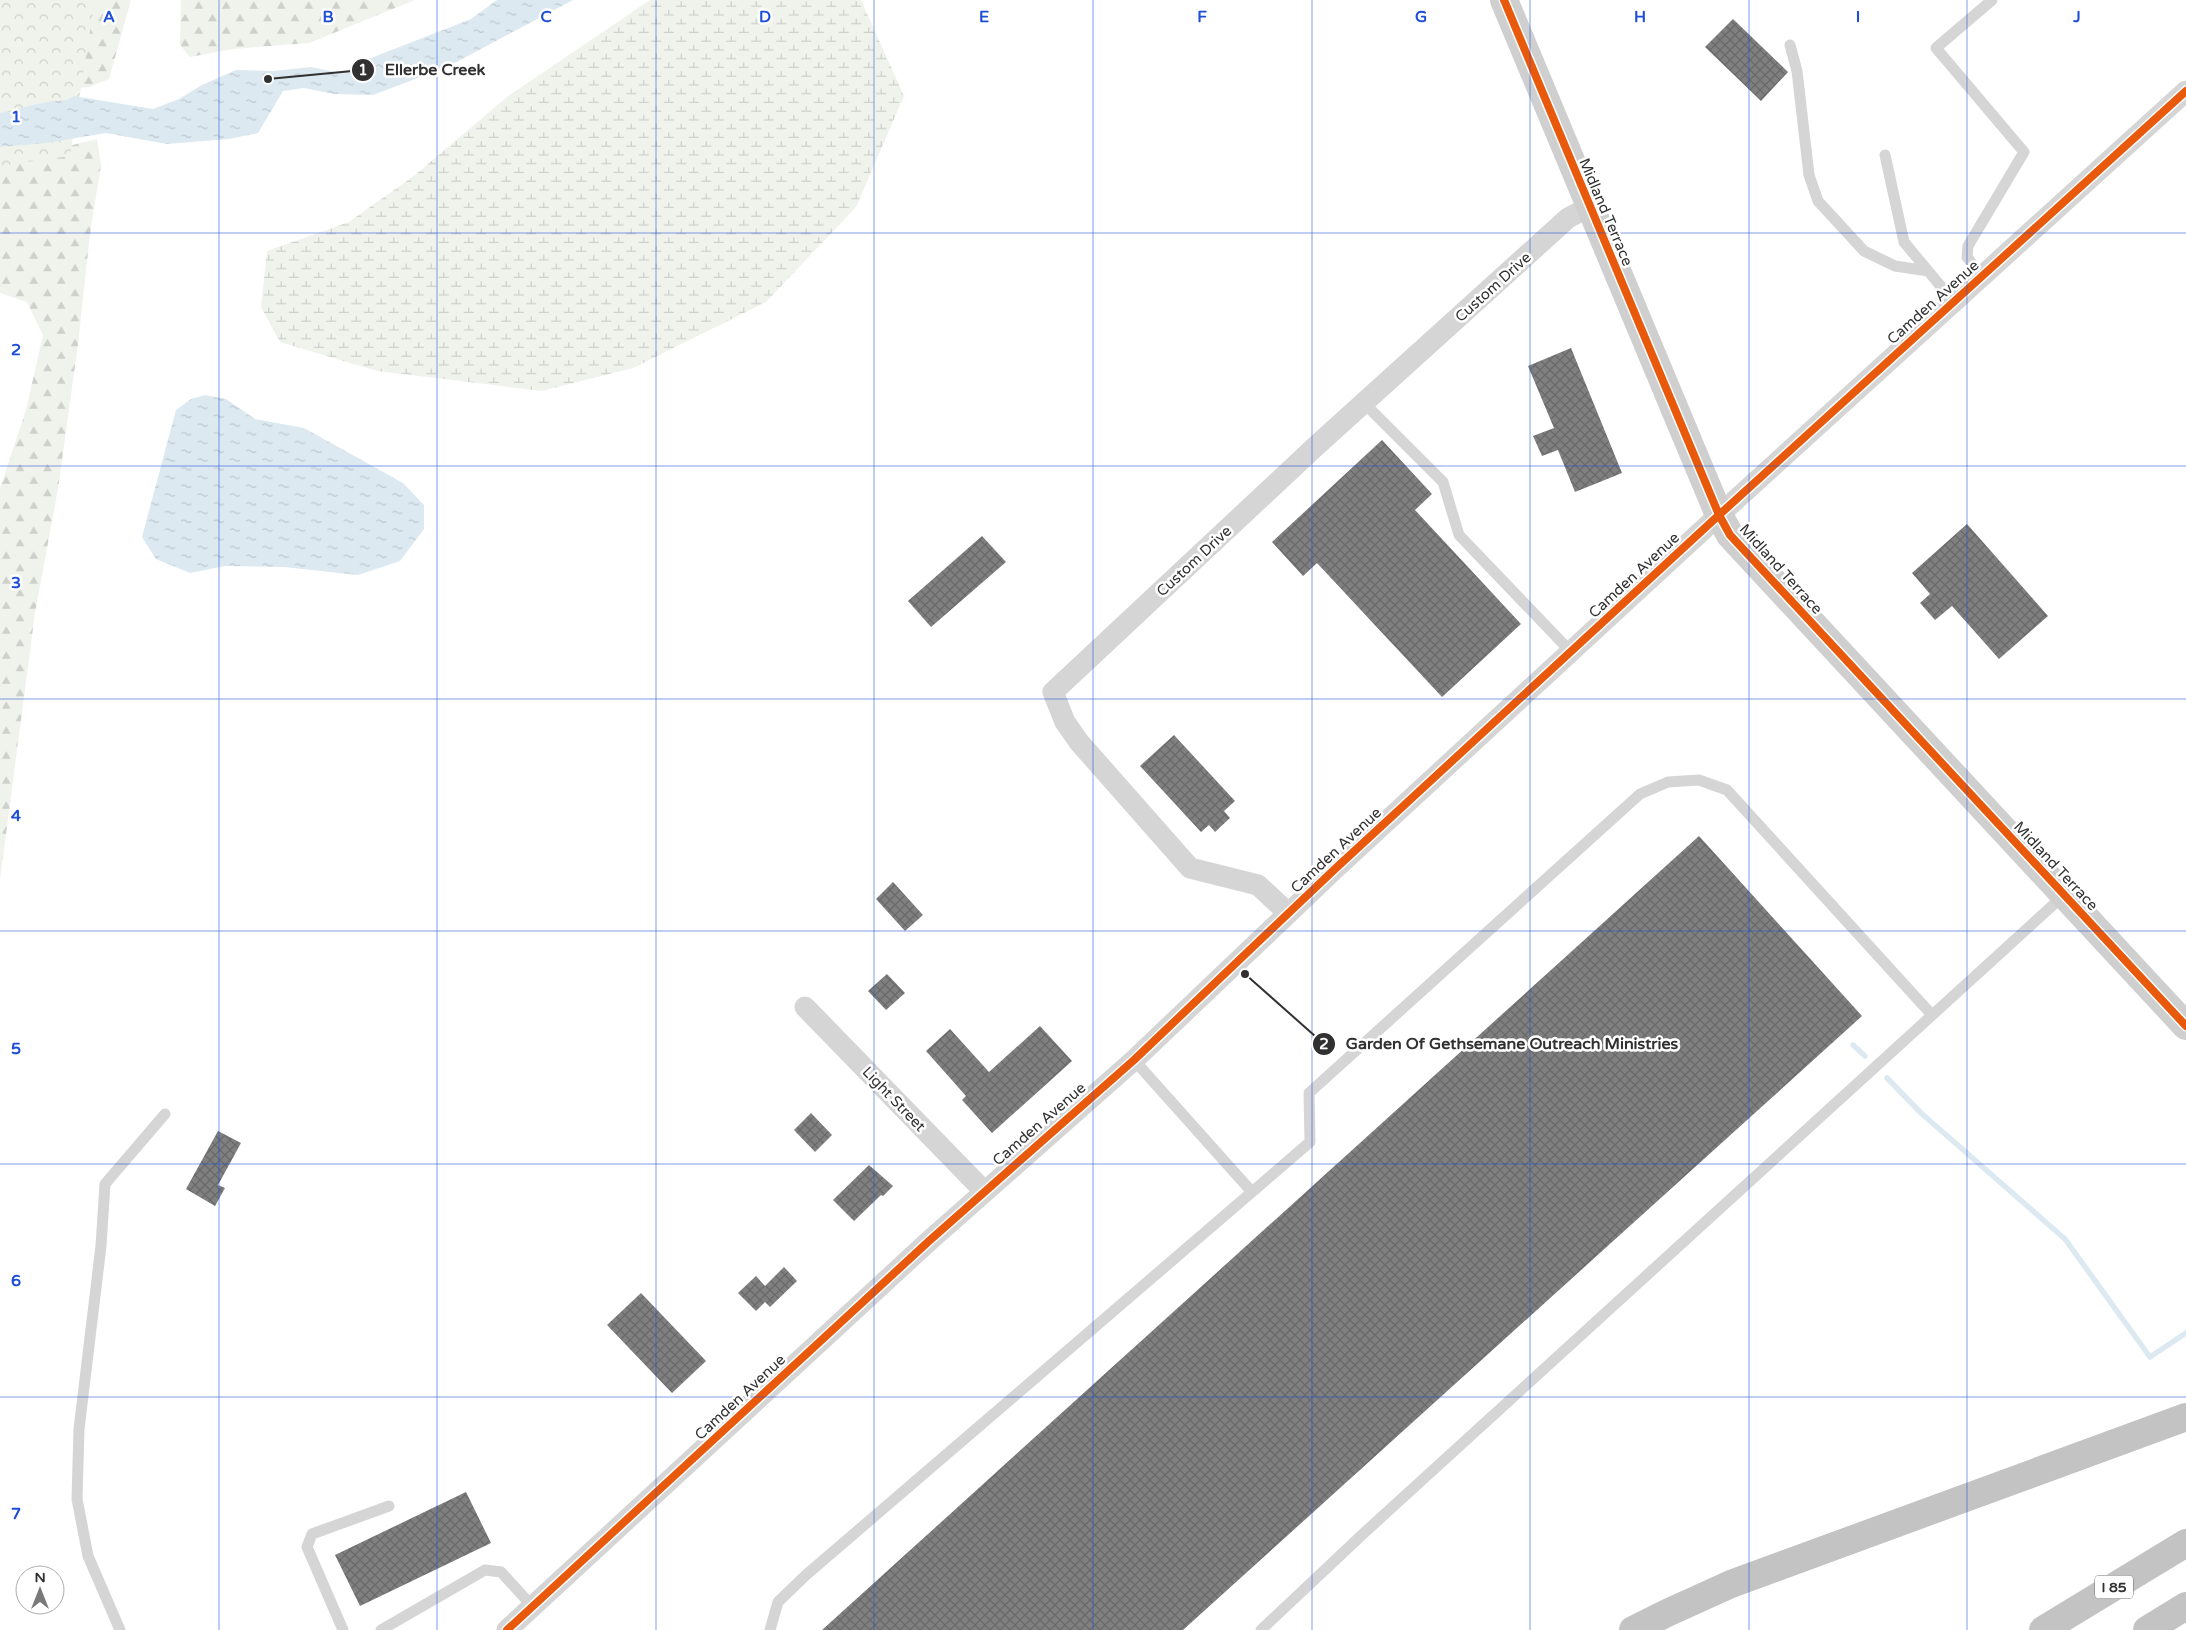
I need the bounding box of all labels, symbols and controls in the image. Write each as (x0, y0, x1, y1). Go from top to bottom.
text: A (103, 7, 115, 27)
text: B (322, 7, 334, 27)
text: C (540, 7, 552, 27)
text: D (759, 7, 771, 27)
text: E (979, 7, 989, 27)
text: F (1197, 7, 1207, 27)
text: G (1415, 7, 1427, 27)
text: H (1634, 7, 1646, 27)
text: I (1856, 7, 1860, 27)
text: J (2072, 7, 2081, 27)
callout: Ellerbe Creek (350, 54, 495, 85)
text: Ellerbe Creek (385, 60, 485, 80)
text: 1 (358, 61, 368, 79)
text: 1 (11, 107, 21, 127)
street label: Midland Terrace (1575, 155, 1637, 269)
street label: Custom Drive (1451, 248, 1535, 326)
street label: Camden Avenue (1883, 256, 1983, 348)
text: 2 (11, 340, 21, 360)
street label: Midland Terrace (1736, 520, 1826, 618)
street label: Custom Drive (1153, 522, 1235, 600)
street label: Camden Avenue (1585, 528, 1683, 622)
text: 3 (11, 573, 21, 593)
street label: Camden Avenue (1287, 803, 1385, 897)
text: 4 (11, 806, 21, 826)
street label: Midland Terrace (2010, 818, 2102, 914)
callout: Garden Of Gethsemane Outreach Ministries (1311, 1028, 1689, 1059)
text: Garden Of Gethsemane Outreach Ministries (1346, 1034, 1679, 1054)
text: 2 (1319, 1035, 1329, 1053)
text: 5 (11, 1039, 21, 1059)
street label: Light Street (859, 1063, 930, 1135)
street label: Camden Avenue (989, 1079, 1089, 1169)
text: 6 (11, 1271, 21, 1291)
street label: Camden Avenue (691, 1350, 789, 1444)
text: 7 (11, 1504, 21, 1524)
north arrow (15, 1565, 65, 1615)
text: N (34, 1569, 46, 1586)
road number: I 85 (2095, 1575, 2133, 1598)

